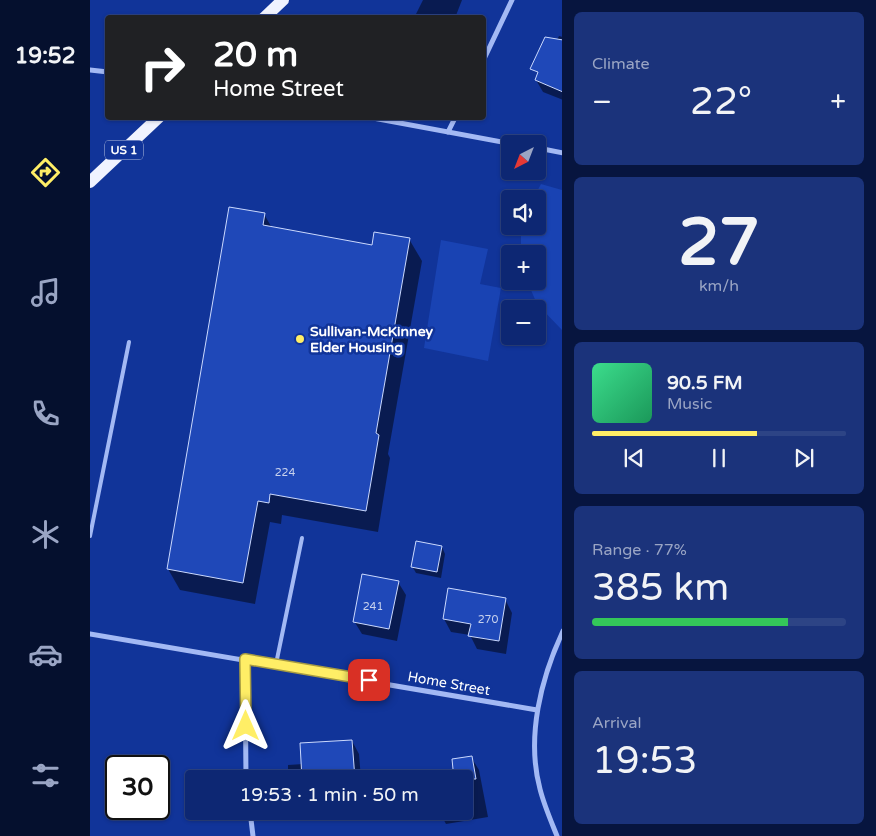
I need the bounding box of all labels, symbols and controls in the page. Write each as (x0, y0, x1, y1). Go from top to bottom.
text: 20 m (213, 34, 298, 76)
icon: right (130, 35, 195, 100)
text: 19:52 (15, 43, 75, 69)
text: Climate (592, 54, 650, 74)
text: Home Street (213, 76, 344, 102)
text: 22° (690, 79, 752, 125)
text: − (592, 85, 612, 119)
text: + (830, 85, 846, 119)
north arrow (501, 135, 546, 180)
map controls (501, 135, 546, 345)
road number: US 1 (105, 140, 143, 160)
icon: directions (28, 155, 63, 190)
button: sound (501, 190, 546, 235)
text: 27 (678, 204, 760, 283)
button: + (501, 245, 546, 290)
icon: music (28, 275, 63, 310)
text: km/h (699, 276, 739, 296)
button: − (501, 300, 546, 345)
place label: Sullivan-McKinney Elder Housing (310, 323, 433, 356)
marker: Sullivan-McKinney Elder Housing (294, 333, 306, 345)
text: 90.5 FM (667, 372, 743, 394)
text: Music (667, 394, 712, 414)
icon: phone (28, 396, 63, 431)
icon: previous (620, 444, 648, 472)
icon: pause (705, 444, 733, 472)
icon: next (790, 444, 818, 472)
house number: 224 (275, 466, 295, 479)
icon: climate (28, 517, 63, 552)
text: Range · 77% (592, 540, 687, 560)
text: 385 km (592, 565, 729, 611)
house number: 241 (363, 600, 383, 613)
house number: 270 (478, 613, 498, 626)
icon: car (28, 637, 63, 672)
pin (348, 659, 390, 701)
icon: arrive (355, 666, 383, 694)
street label: Home Street (406, 668, 492, 699)
position arrow (219, 699, 271, 751)
text: Arrival (592, 713, 641, 733)
text: 19:53 (592, 738, 697, 784)
speed limit sign: 30 (105, 755, 170, 820)
icon: filters (28, 758, 63, 793)
text: 19:53 · 1 min · 50 m (239, 784, 419, 806)

